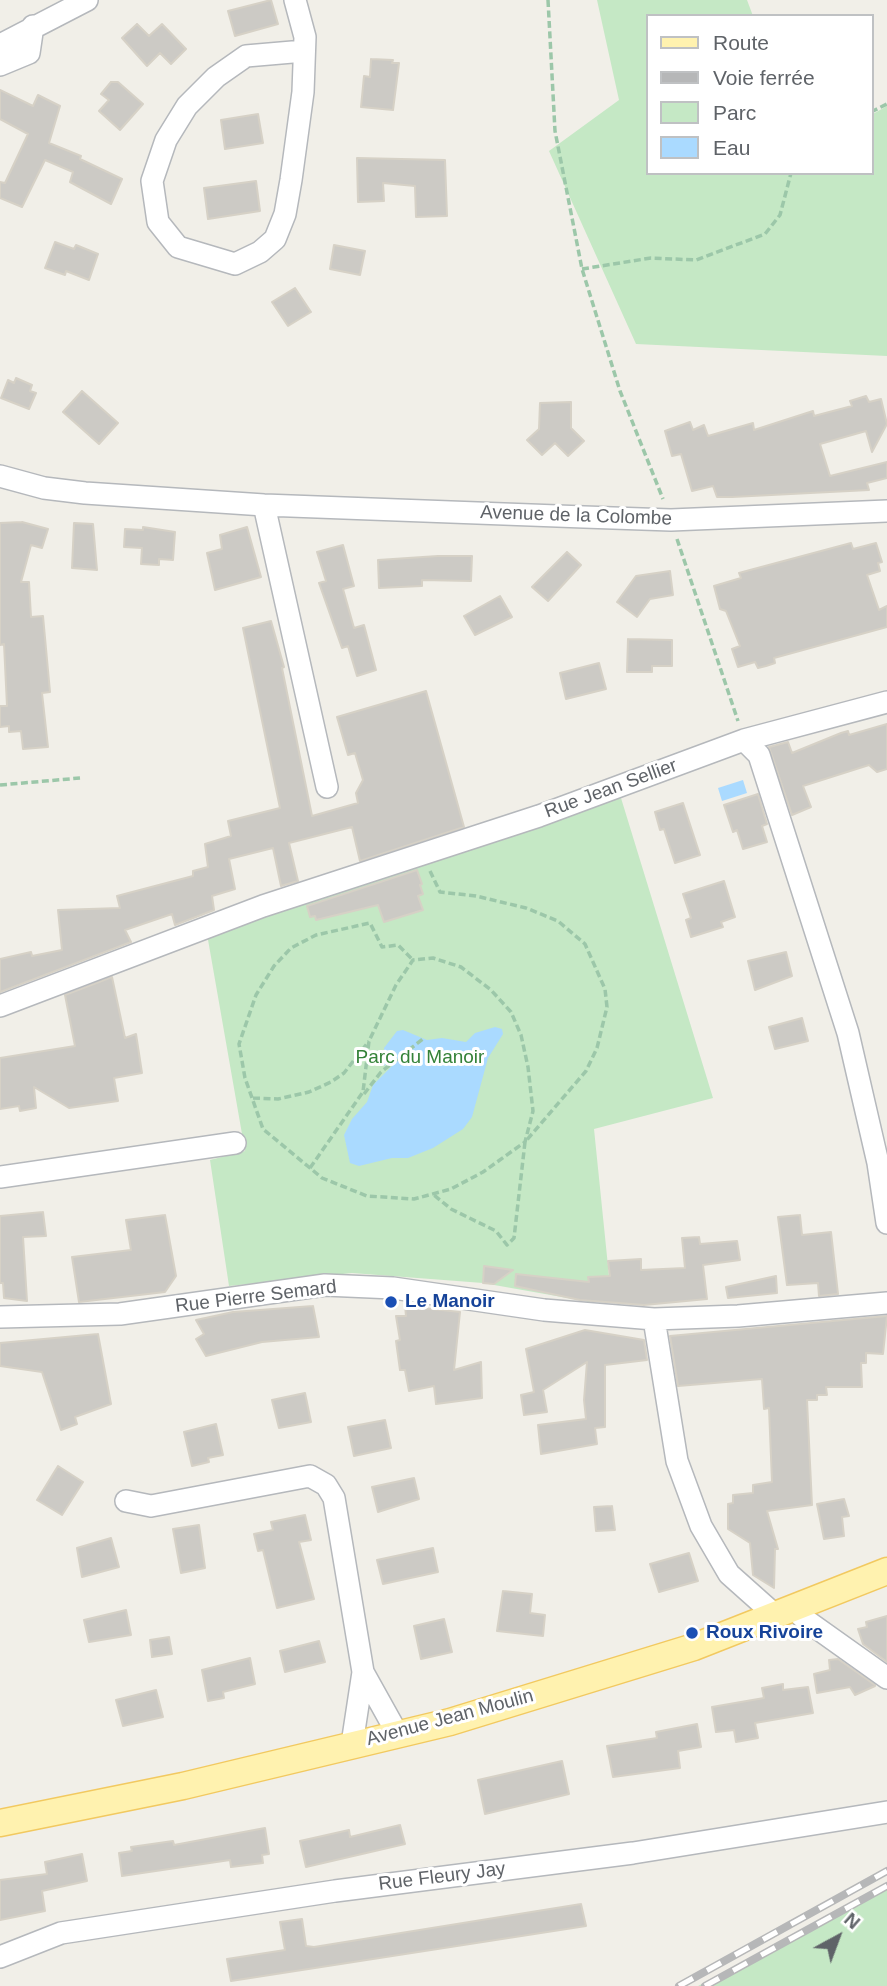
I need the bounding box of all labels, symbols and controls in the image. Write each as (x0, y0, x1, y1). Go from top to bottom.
legend (646, 14, 873, 175)
text: Route (713, 31, 769, 54)
text: Voie ferrée (713, 66, 815, 89)
text: Parc (713, 101, 756, 124)
text: Eau (713, 136, 750, 159)
street label: Avenue de la Colombe (480, 501, 672, 531)
street label: Rue Jean Sellier (542, 754, 680, 824)
park label: Parc du Manoir (356, 1047, 484, 1069)
street label: Rue Pierre Semard (174, 1276, 338, 1318)
place label: Le Manoir (405, 1291, 495, 1313)
marker: Le Manoir (383, 1294, 399, 1310)
place label: Roux Rivoire (706, 1622, 823, 1644)
marker: Roux Rivoire (684, 1625, 700, 1641)
street label: Avenue Jean Moulin (364, 1685, 536, 1751)
street label: Rue Fleury Jay (377, 1858, 507, 1896)
north arrow (803, 1902, 873, 1972)
text: N (840, 1908, 864, 1933)

